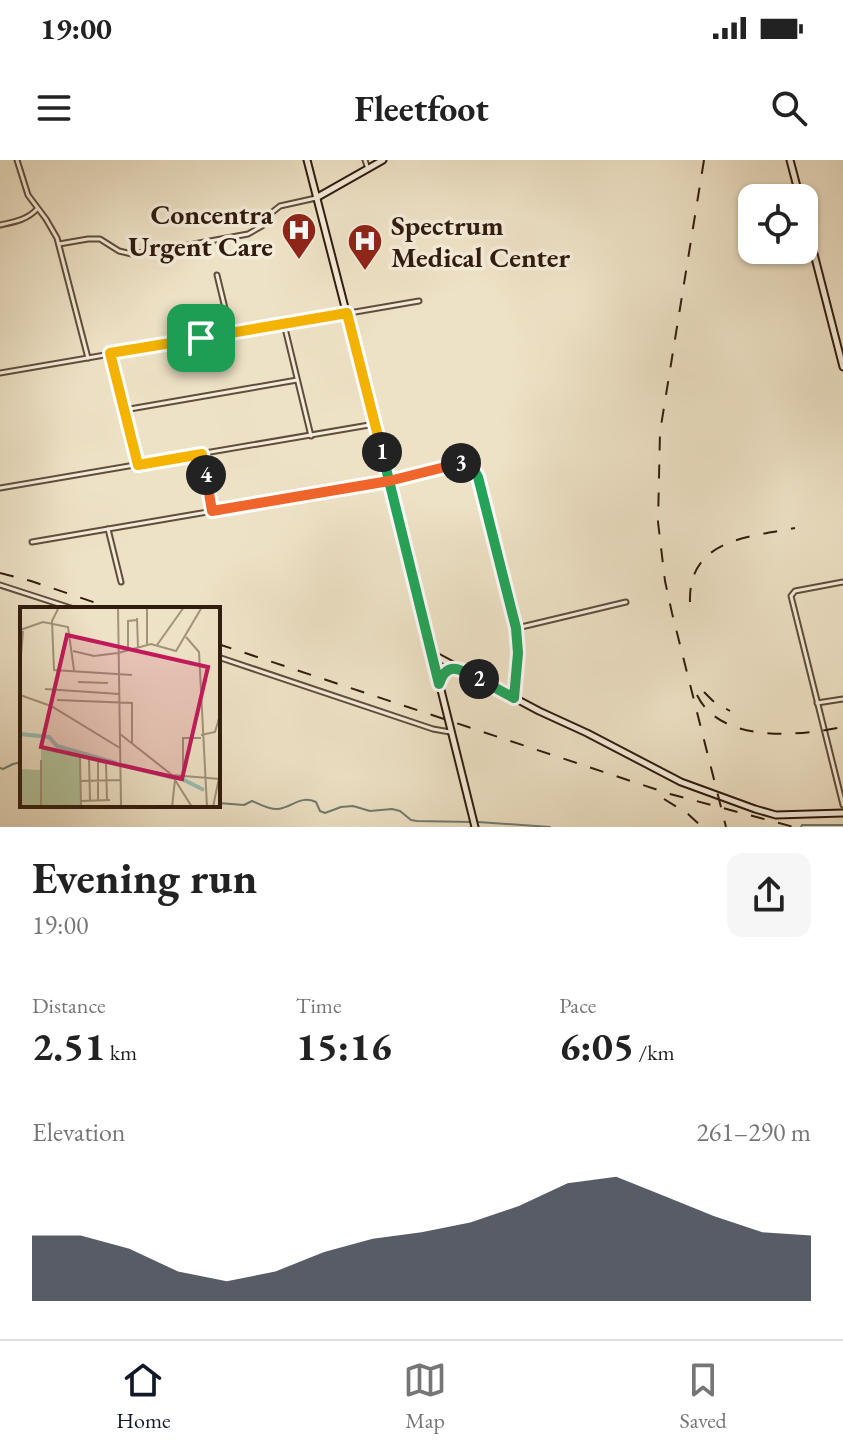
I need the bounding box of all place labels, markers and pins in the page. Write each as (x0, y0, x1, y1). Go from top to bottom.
place label: Concentra Urgent Care (128, 196, 274, 264)
place label: Spectrum Medical Center (391, 207, 571, 275)
hospital icon: Concentra Urgent Care (280, 211, 318, 261)
hospital icon: Spectrum Medical Center (346, 222, 384, 272)
pin (167, 304, 235, 372)
pin: 1 (362, 432, 402, 472)
pin: 3 (441, 443, 481, 483)
pin: 4 (186, 455, 226, 495)
pin: 2 (459, 659, 499, 699)

